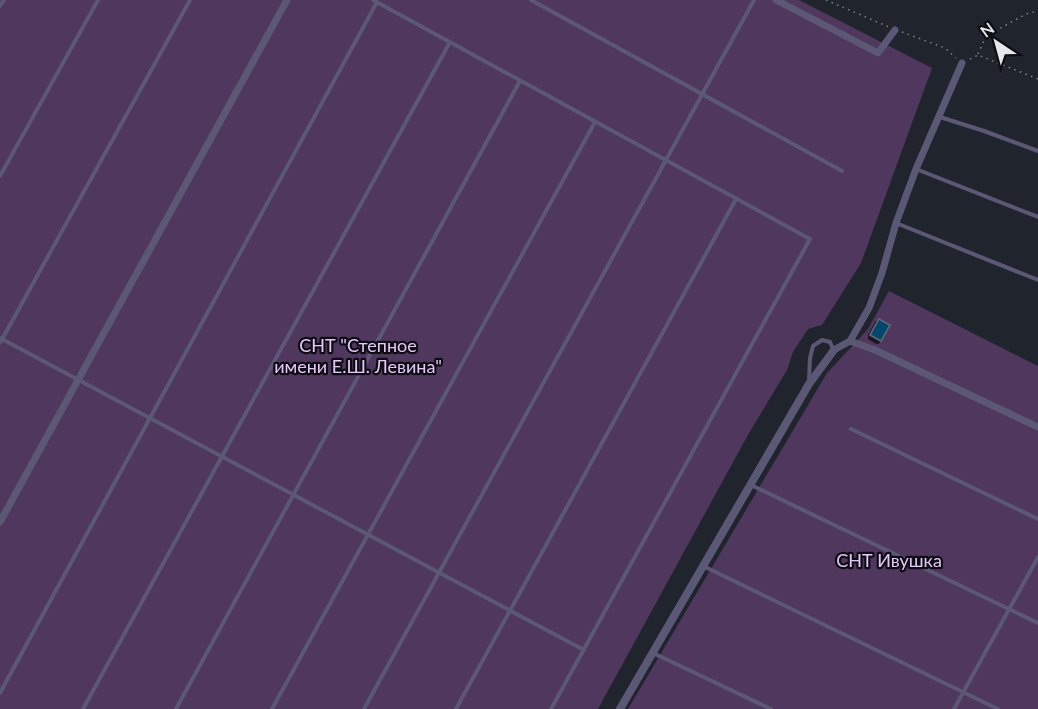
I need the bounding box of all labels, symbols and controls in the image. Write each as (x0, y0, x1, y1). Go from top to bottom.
north arrow (966, 12, 1026, 72)
text: N (976, 18, 997, 41)
park label: СНТ "Степное имени Е.Ш. Левина" (274, 334, 442, 377)
park label: СНТ Ивушка (836, 549, 942, 571)

